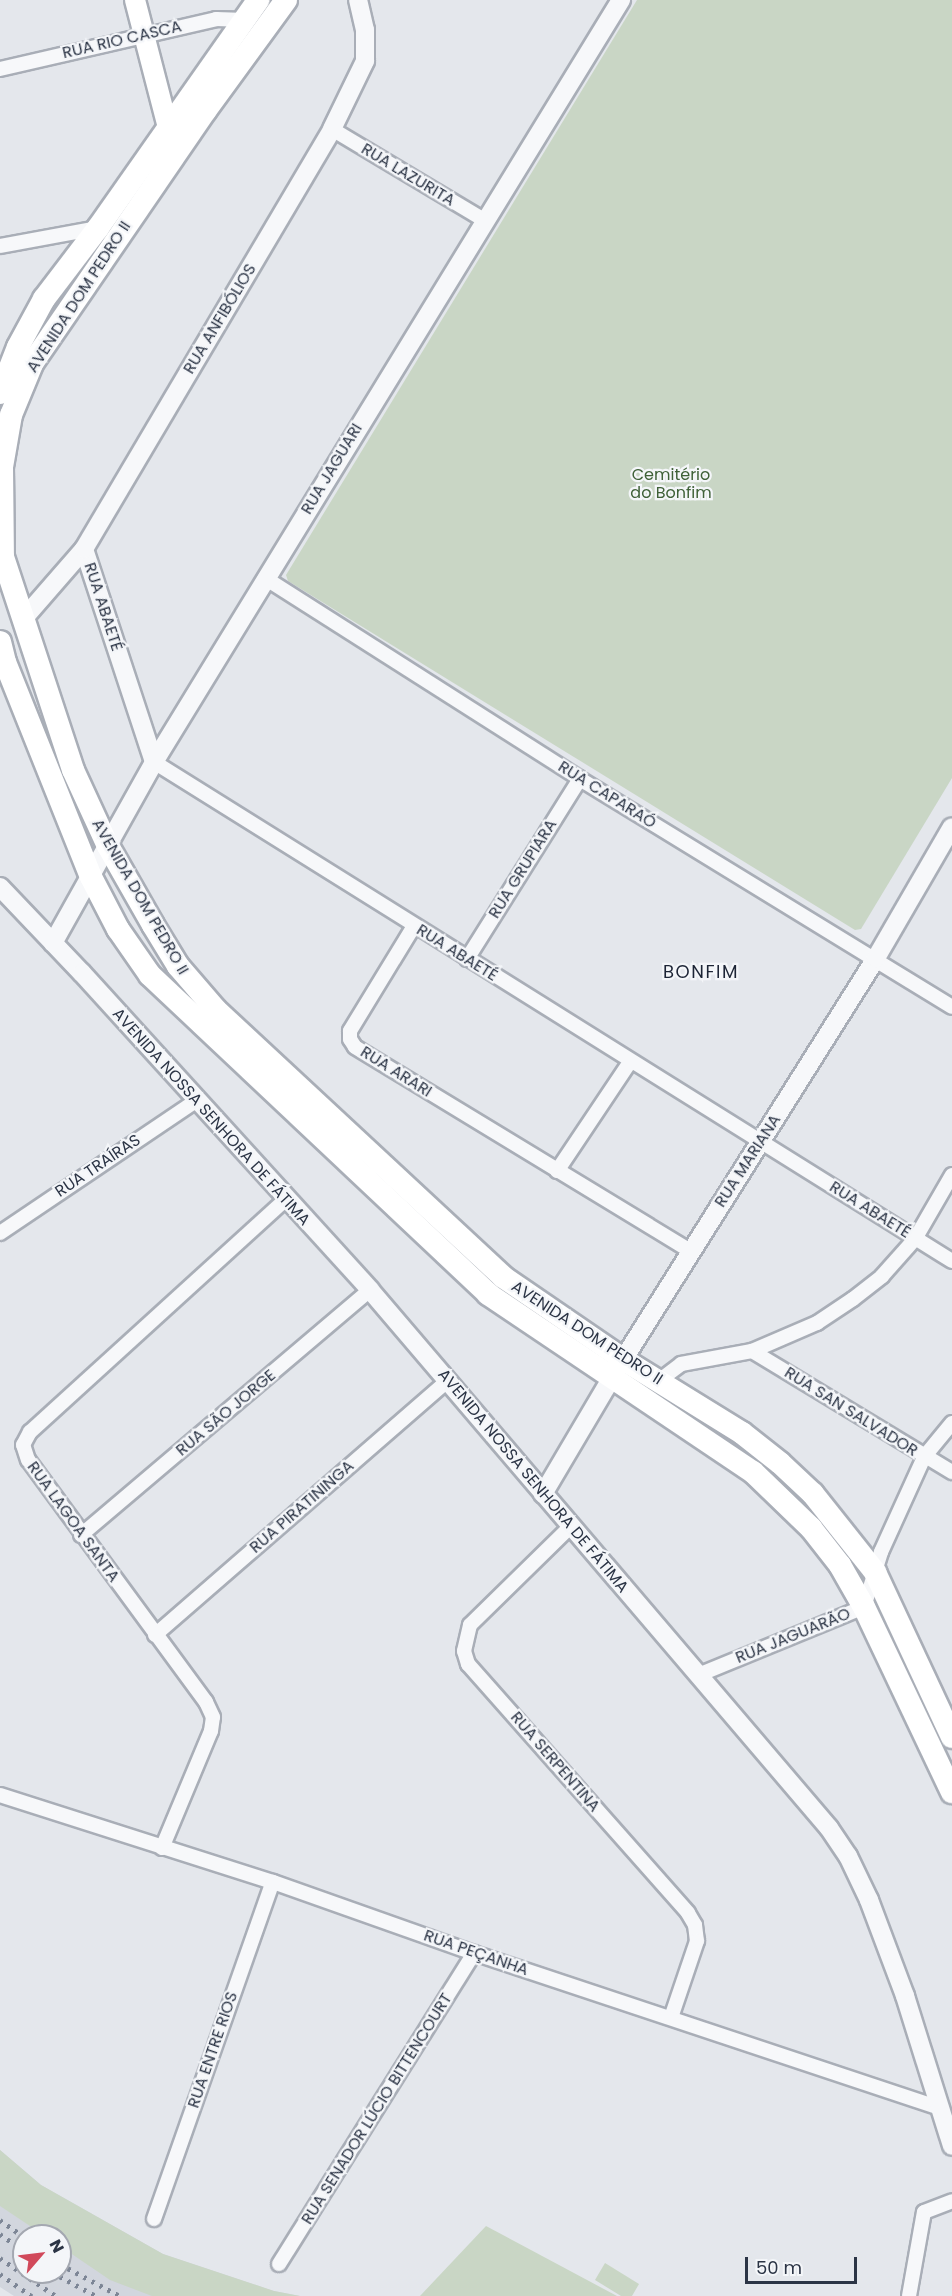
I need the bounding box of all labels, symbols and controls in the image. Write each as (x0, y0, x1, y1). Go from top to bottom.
street label: RUA RIO CASCA (61, 17, 183, 63)
street label: RUA LAZURITA (358, 140, 458, 210)
street label: AVENIDA DOM PEDRO II (23, 218, 135, 376)
street label: RUA ANFIBÓLIOS (180, 261, 260, 377)
street label: RUA JAGUARI (297, 420, 367, 518)
park label: Cemitério do Bonfim (630, 465, 712, 503)
street label: RUA ABAETÉ (80, 560, 126, 654)
street label: RUA CAPARAÓ (554, 757, 660, 833)
street label: AVENIDA DOM PEDRO II (88, 816, 192, 978)
street label: RUA GRUPIARA (485, 816, 561, 922)
street label: RUA ABAETÉ (413, 920, 501, 986)
district label: BONFIM (663, 961, 739, 983)
street label: AVENIDA NOSSA SENHORA DE FÁTIMA (108, 1004, 314, 1230)
street label: RUA ARARI (357, 1043, 435, 1101)
street label: RUA MARIANA (711, 1111, 785, 1211)
street label: RUA TRAÍRAS (52, 1130, 144, 1202)
street label: RUA ABAETÉ (826, 1177, 914, 1243)
street label: AVENIDA DOM PEDRO II (508, 1277, 666, 1389)
street label: RUA SAN SALVADOR (781, 1363, 921, 1461)
street label: AVENIDA NOSSA SENHORA DE FÁTIMA (434, 1365, 632, 1597)
street label: RUA SÃO JORGE (172, 1366, 280, 1460)
street label: RUA PIRATININGA (246, 1457, 358, 1557)
street label: RUA LAGOA SANTA (23, 1458, 123, 1586)
street label: RUA JAGUARÃO (733, 1604, 853, 1668)
street label: RUA SERPENTINA (506, 1708, 604, 1816)
street label: RUA PEÇANHA (421, 1926, 531, 1980)
street label: RUA ENTRE RIOS (184, 1989, 242, 2111)
street label: RUA SENADOR LÚCIO BITTENCOURT (298, 1990, 456, 2228)
north arrow (12, 2224, 72, 2284)
text: N (44, 2236, 70, 2257)
scale bar (748, 2245, 860, 2283)
text: 50 m (756, 2255, 802, 2280)

